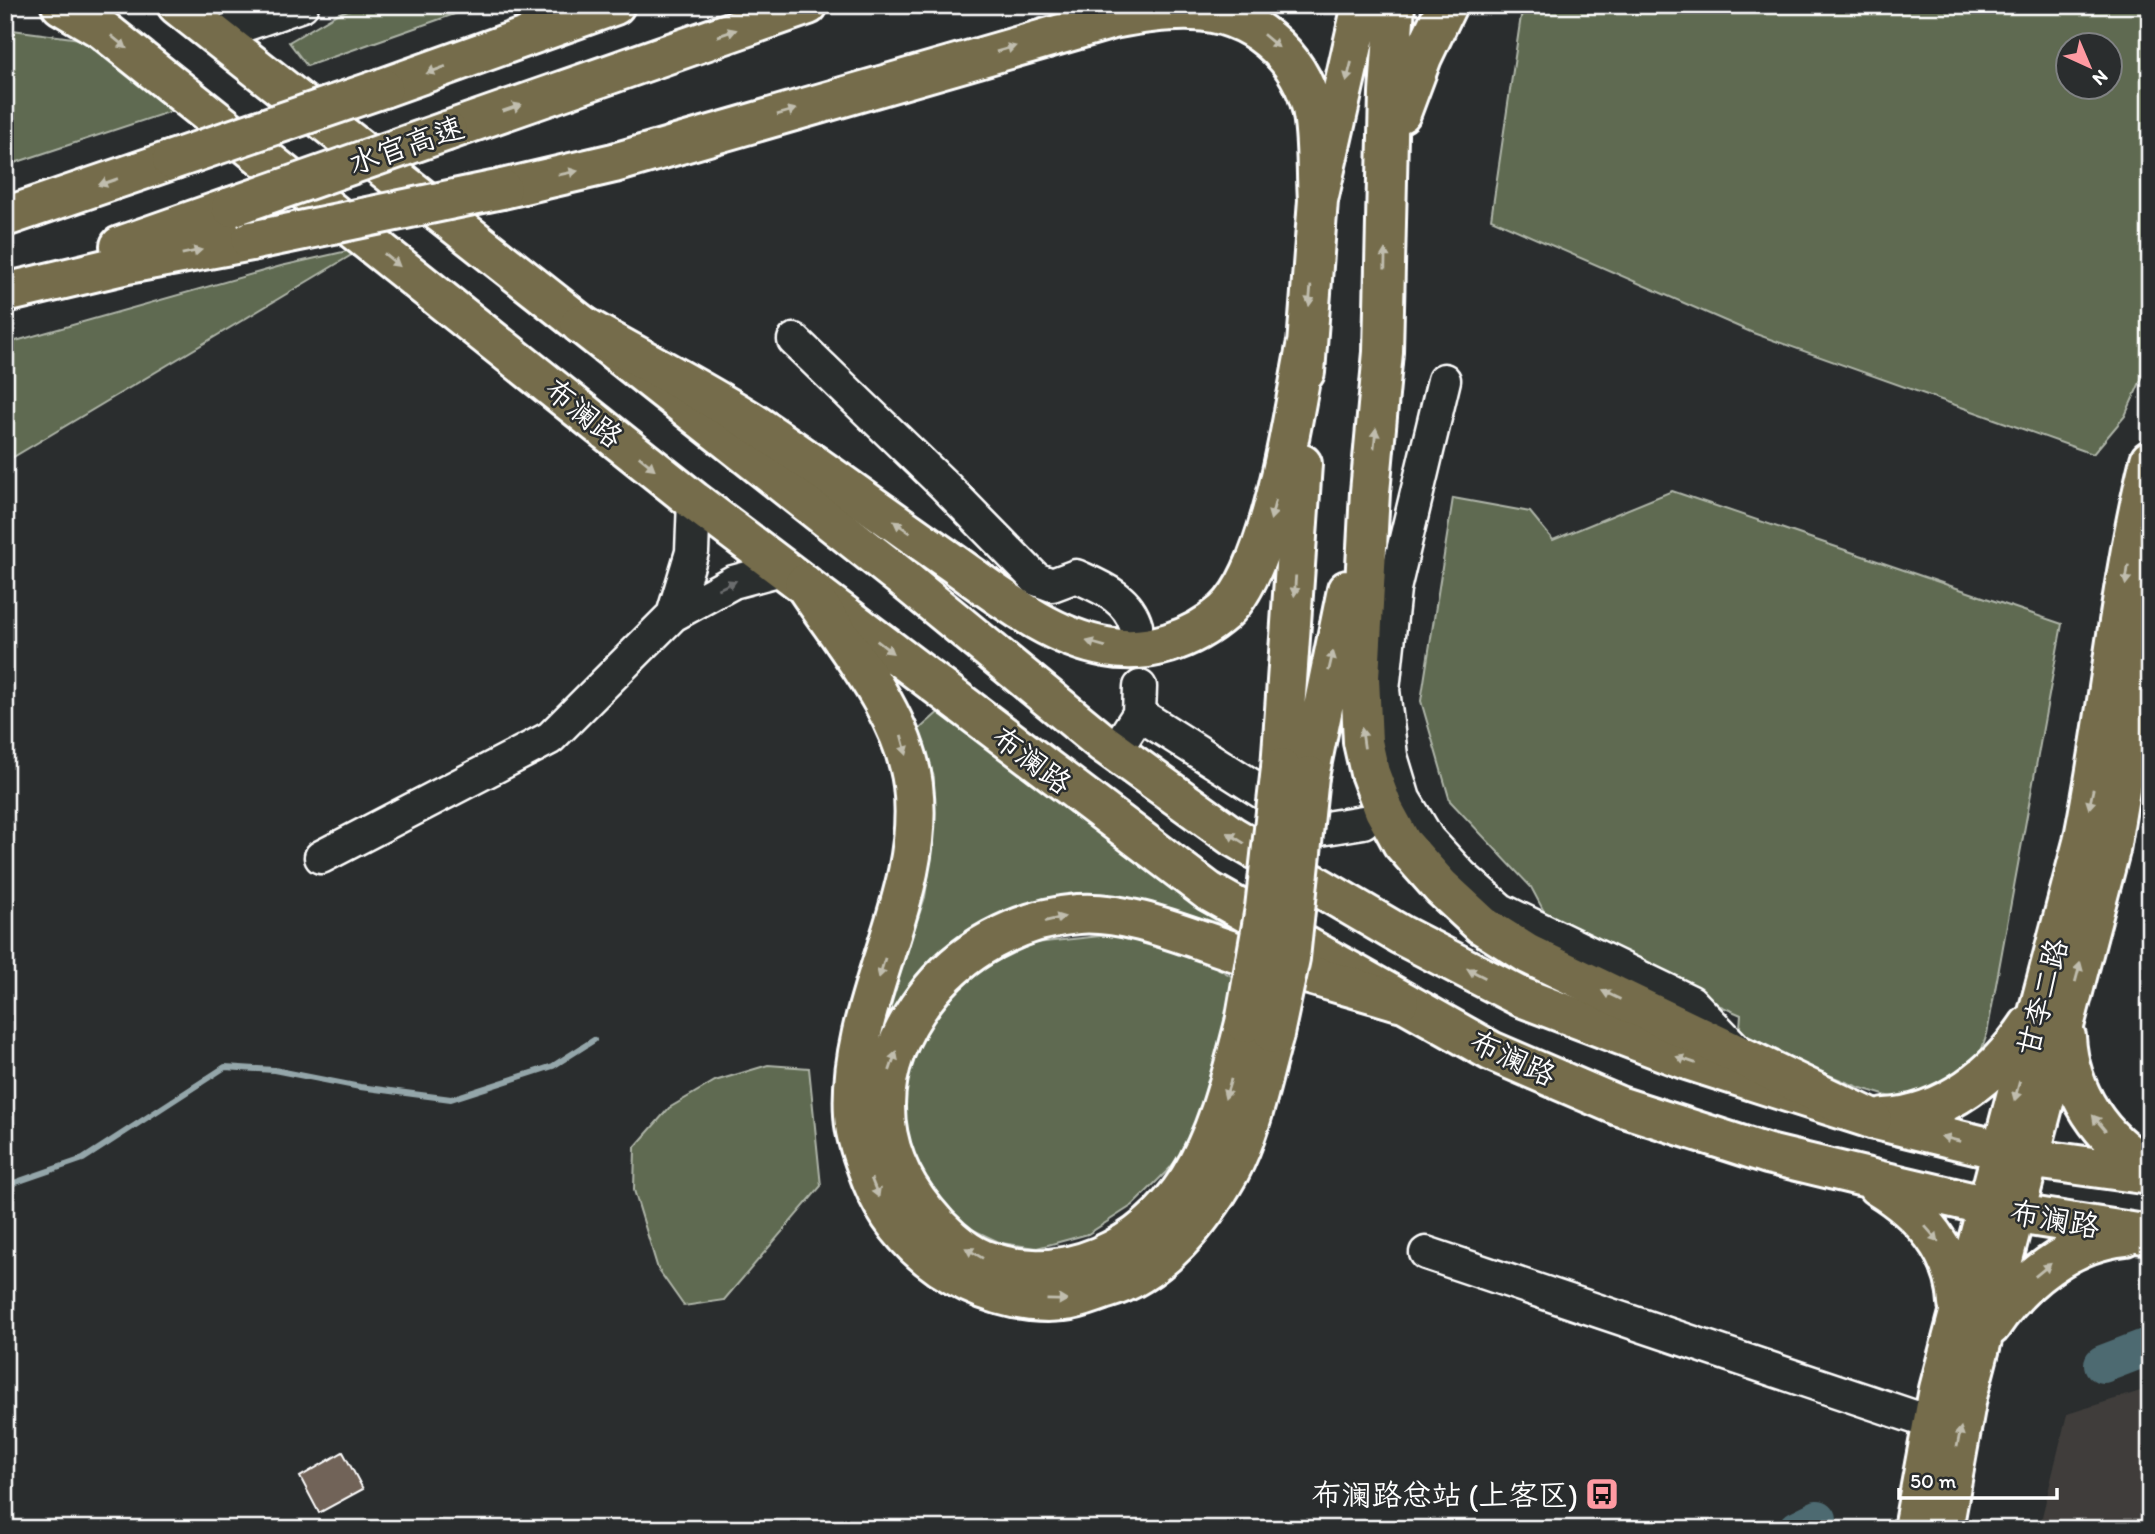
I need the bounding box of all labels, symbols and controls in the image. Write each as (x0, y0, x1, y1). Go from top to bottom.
one-way arrow (716, 27, 737, 38)
north arrow (2054, 32, 2124, 102)
one-way arrow (1262, 33, 1279, 48)
one-way arrow (109, 34, 127, 49)
one-way arrow (996, 43, 1017, 53)
one-way arrow (1343, 61, 1354, 83)
one-way arrow (425, 65, 446, 76)
text: N (2088, 65, 2113, 91)
one-way arrow (501, 102, 522, 113)
one-way arrow (777, 106, 798, 116)
street label: 水官高速 (343, 108, 469, 182)
one-way arrow (557, 167, 579, 178)
one-way arrow (97, 177, 118, 188)
one-way arrow (181, 246, 203, 257)
one-way arrow (1380, 248, 1391, 270)
one-way arrow (384, 252, 401, 267)
one-way arrow (1304, 285, 1315, 307)
street label: 布澜路 (537, 370, 631, 456)
one-way arrow (1370, 427, 1381, 449)
one-way arrow (638, 455, 655, 470)
one-way arrow (1267, 499, 1278, 521)
one-way arrow (893, 521, 911, 535)
one-way arrow (2121, 564, 2132, 586)
one-way arrow (1290, 576, 1301, 598)
one-way arrow (717, 580, 737, 591)
one-way arrow (1085, 638, 1106, 648)
one-way arrow (876, 639, 894, 653)
one-way arrow (1325, 650, 1336, 672)
street label: 布澜路 (985, 718, 1079, 802)
one-way arrow (1358, 727, 1369, 749)
one-way arrow (899, 735, 909, 756)
one-way arrow (2086, 788, 2097, 810)
one-way arrow (1226, 831, 1245, 844)
one-way arrow (1044, 914, 1066, 925)
street label: 甘李二路 (2009, 934, 2075, 1060)
one-way arrow (877, 957, 887, 978)
one-way arrow (2073, 961, 2084, 983)
one-way arrow (1466, 968, 1486, 979)
one-way arrow (1601, 989, 1621, 1000)
street label: 布澜路 (1464, 1022, 1562, 1094)
one-way arrow (888, 1050, 899, 1071)
one-way arrow (1676, 1054, 1697, 1065)
one-way arrow (1222, 1078, 1232, 1099)
one-way arrow (2012, 1081, 2022, 1102)
one-way arrow (2092, 1114, 2107, 1131)
one-way arrow (1940, 1133, 1962, 1144)
one-way arrow (870, 1178, 881, 1199)
street label: 布澜路 (2007, 1193, 2103, 1245)
one-way arrow (1924, 1225, 1940, 1243)
one-way arrow (964, 1247, 984, 1260)
one-way arrow (2034, 1263, 2051, 1278)
one-way arrow (1046, 1294, 1068, 1306)
one-way arrow (1954, 1426, 1965, 1448)
scale bar (1899, 1457, 2057, 1501)
text: 50 m (1910, 1468, 1957, 1493)
bus stop icon: 布澜路总站 (上客区) (1583, 1475, 1621, 1513)
place label: 布澜路总站 (上客区) (1312, 1476, 1578, 1513)

